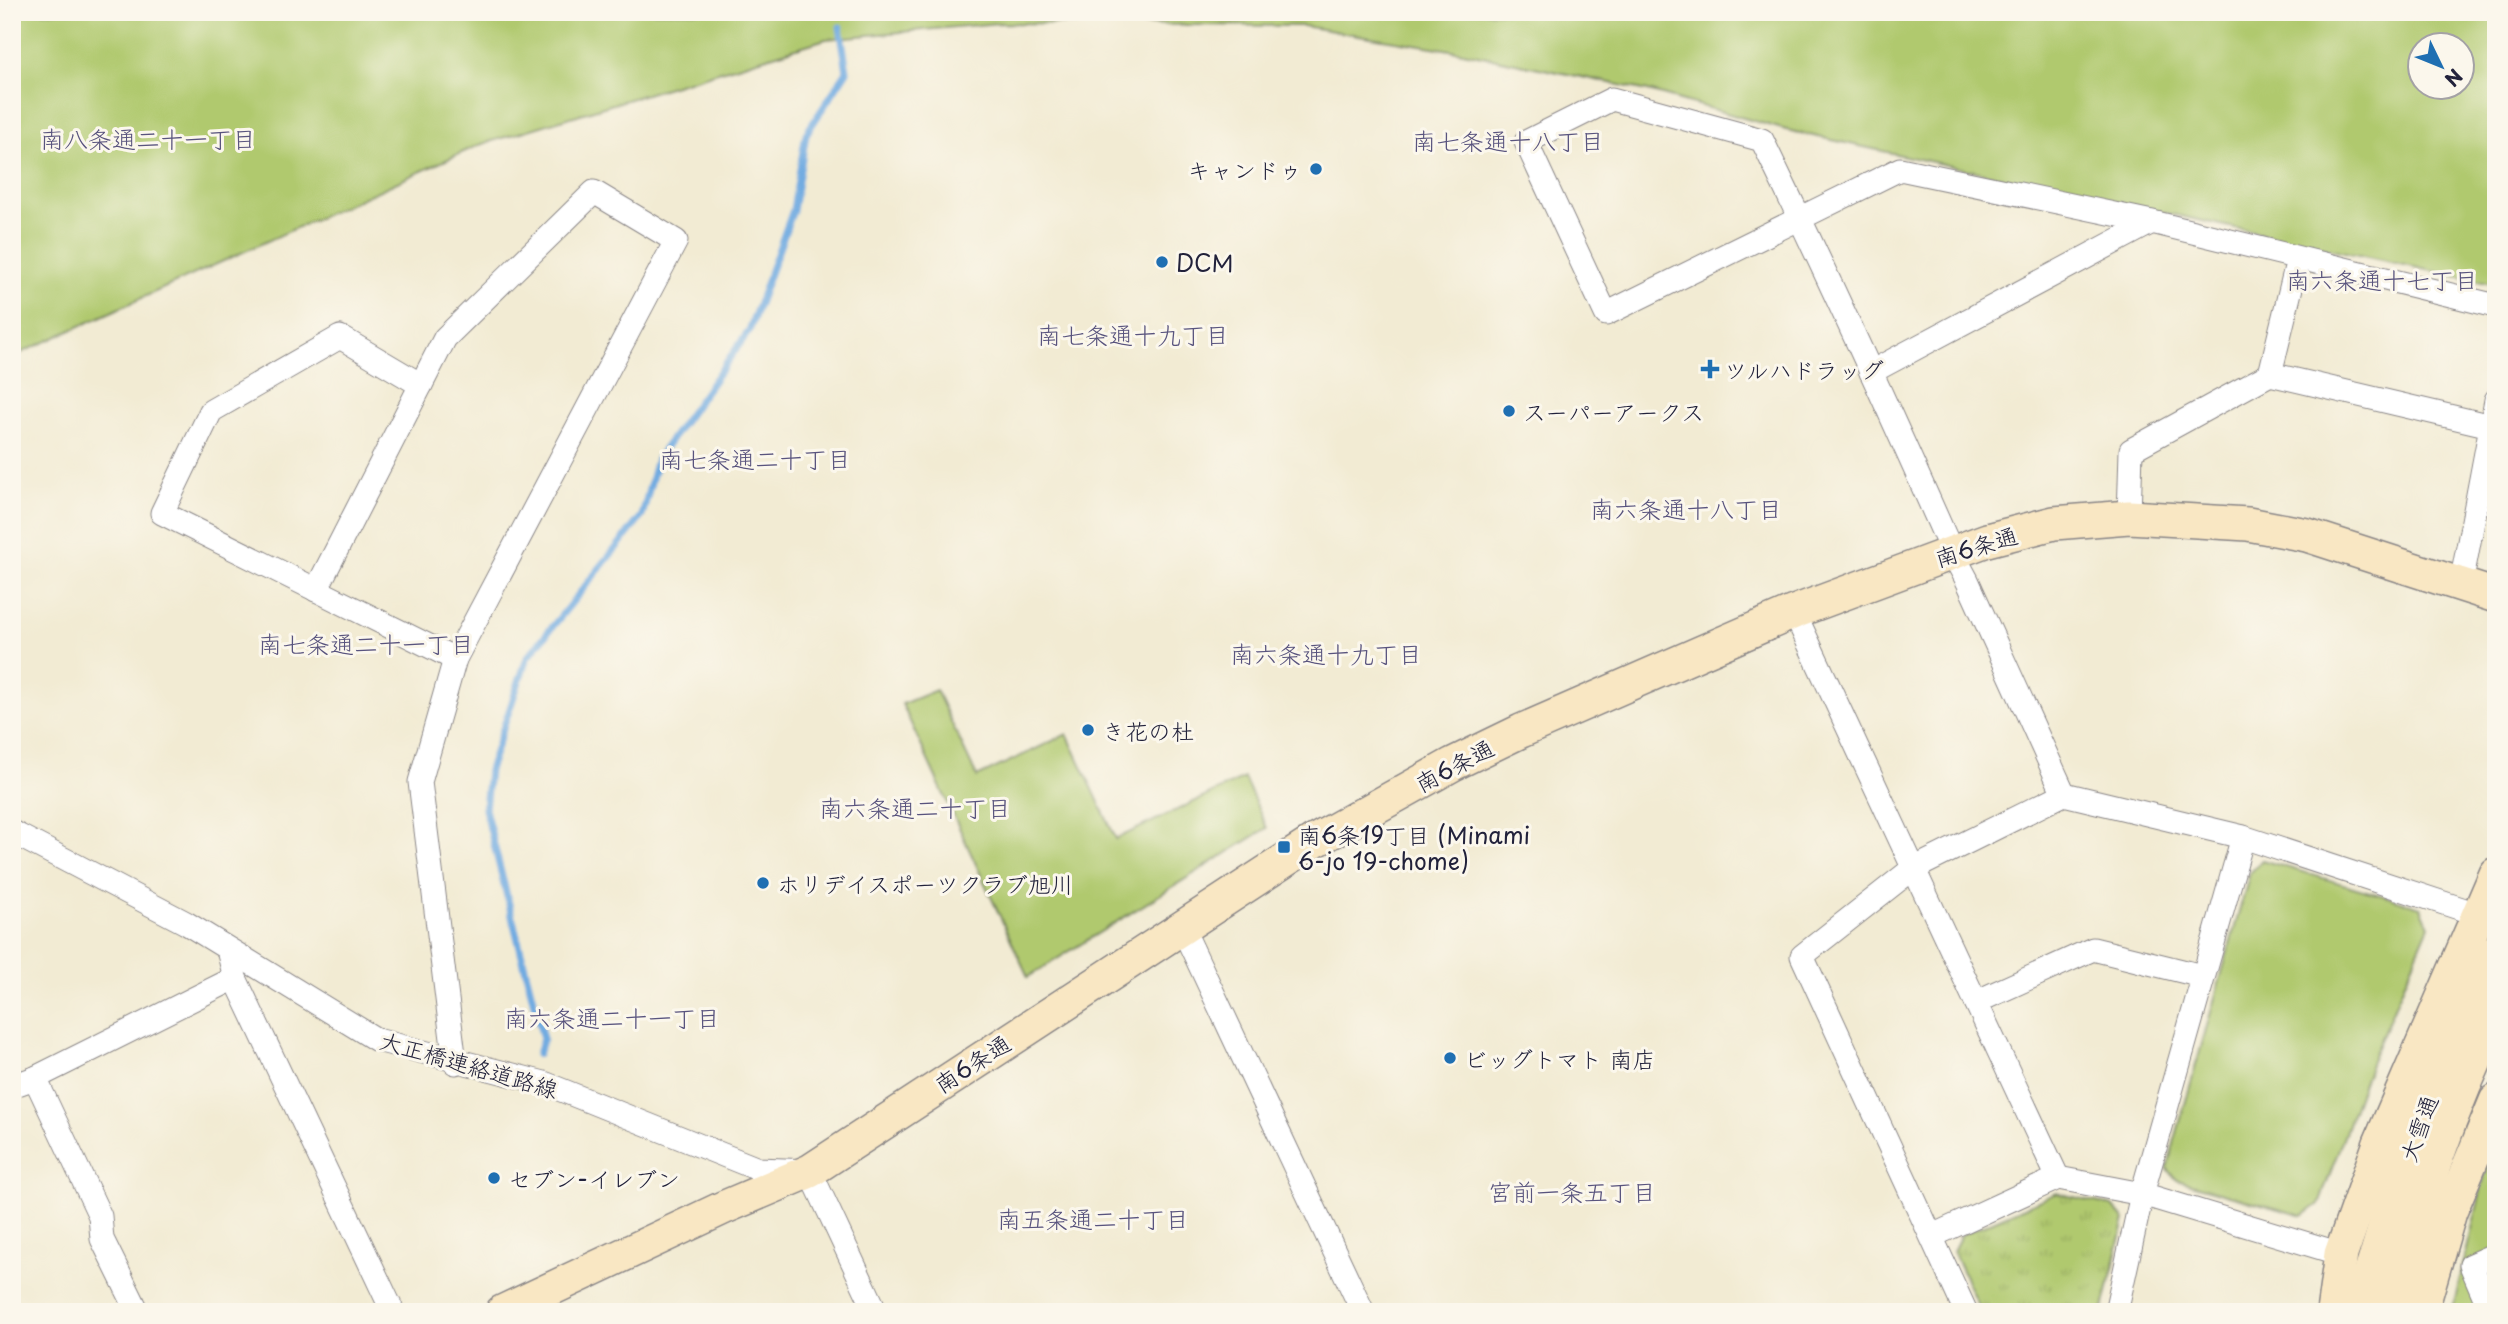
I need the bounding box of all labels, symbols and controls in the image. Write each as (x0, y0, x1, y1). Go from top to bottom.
north arrow (2406, 32, 2476, 102)
text: N (2439, 63, 2470, 93)
district label: 南八条通二十一丁目 (40, 120, 256, 156)
district label: 南七条通十八丁目 (1412, 122, 1604, 158)
place label: キャンドゥ (1187, 152, 1302, 187)
marker: キャンドゥ (1308, 161, 1324, 177)
place label: DCM (1176, 245, 1234, 280)
marker: DCM (1154, 254, 1170, 270)
district label: 南六条通十七丁目 (2286, 261, 2478, 297)
district label: 南七条通十九丁目 (1037, 316, 1229, 352)
place label: ツルハドラッグ (1724, 352, 1884, 387)
marker: ツルハドラッグ (1702, 361, 1718, 377)
place label: スーパーアークス (1523, 394, 1704, 429)
marker: スーパーアークス (1501, 403, 1517, 419)
district label: 南七条通二十丁目 (659, 440, 851, 476)
district label: 南六条通十八丁目 (1590, 490, 1782, 526)
street label: 南6条通 (1930, 517, 2022, 575)
district label: 南七条通二十一丁目 (258, 625, 474, 661)
district label: 南六条通十九丁目 (1230, 635, 1422, 671)
place label: き花の杜 (1102, 713, 1194, 748)
marker: き花の杜 (1080, 722, 1096, 738)
street label: 南6条通 (1408, 730, 1500, 800)
district label: 南六条通二十丁目 (819, 789, 1011, 825)
place label: 南6条19丁目 (Minami 6-jo 19-chome) (1298, 817, 1530, 878)
marker: 南6条19丁目 (Minami 6-jo 19-chome) (1276, 839, 1292, 855)
place label: ホリデイスポーツクラブ旭川 (777, 866, 1074, 901)
marker: ホリデイスポーツクラブ旭川 (755, 875, 771, 891)
district label: 南六条通二十一丁目 (504, 999, 720, 1035)
street label: 大正橋連絡道路線 (376, 1022, 562, 1106)
street label: 南6条通 (927, 1025, 1017, 1101)
place label: ビッグトマト 南店 (1464, 1041, 1655, 1076)
marker: ビッグトマト 南店 (1442, 1050, 1458, 1066)
street label: 大雪通 (2390, 1090, 2446, 1166)
place label: セブン-イレブン (508, 1161, 680, 1196)
marker: セブン-イレブン (486, 1170, 502, 1186)
district label: 宮前一条五丁目 (1488, 1173, 1656, 1209)
district label: 南五条通二十丁目 (997, 1200, 1189, 1236)

